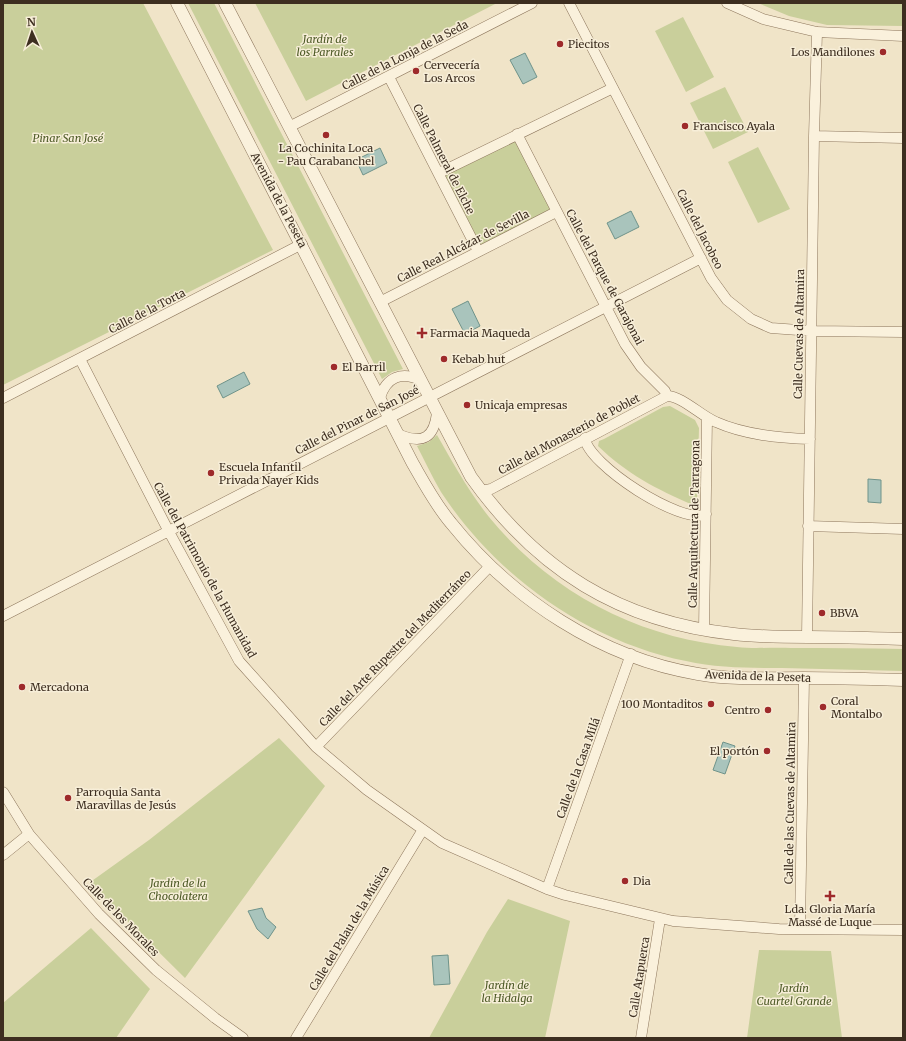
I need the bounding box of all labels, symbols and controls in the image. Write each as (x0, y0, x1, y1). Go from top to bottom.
north arrow (12, 12, 52, 52)
text: N (27, 15, 36, 29)
street label: Calle de la Lonja de la Seda (340, 17, 471, 93)
park label: Jardín de los Parrales (296, 32, 354, 59)
place label: Piecitos (568, 37, 609, 51)
marker: Piecitos (555, 39, 565, 49)
place label: Los Mandilones (791, 45, 875, 59)
marker: Los Mandilones (878, 47, 888, 57)
place label: Cervecería Los Arcos (424, 58, 480, 85)
marker: Cervecería Los Arcos (411, 66, 421, 76)
street label: Calle Palmeral de Elche (410, 101, 478, 217)
place label: Francisco Ayala (693, 119, 775, 133)
marker: Francisco Ayala (680, 121, 690, 131)
marker: La Cochinita Loca - Pau Carabanchel (321, 130, 331, 140)
park label: Pinar San José (33, 131, 104, 145)
place label: La Cochinita Loca - Pau Carabanchel (278, 141, 375, 168)
street label: Avenida de la Peseta (247, 149, 310, 250)
street label: Calle del Jacobeo (674, 187, 726, 272)
street label: Calle Real Alcázar de Sevilla (395, 207, 531, 285)
street label: Calle del Parque de Garajonai (563, 207, 647, 348)
street label: Calle Cuevas de Altamira (791, 269, 807, 399)
street label: Calle de la Torta (106, 286, 188, 336)
place label: Farmacia Maqueda (430, 326, 530, 340)
marker: Farmacia Maqueda (417, 328, 427, 338)
place label: Kebab hut (452, 352, 506, 366)
marker: Kebab hut (439, 354, 449, 364)
place label: El Barril (342, 360, 386, 374)
marker: El Barril (329, 362, 339, 372)
street label: Calle del Pinar de San José (293, 383, 422, 457)
street label: Calle del Monasterio de Poblet (496, 390, 643, 477)
place label: Unicaja empresas (475, 398, 567, 412)
marker: Unicaja empresas (462, 400, 472, 410)
street label: Calle Arquitectura de Tarragona (686, 440, 702, 608)
place label: Escuela Infantil Privada Nayer Kids (219, 460, 319, 487)
marker: Escuela Infantil Privada Nayer Kids (206, 468, 216, 478)
street label: Calle del Patrimonio de la Humanidad (151, 480, 260, 661)
street label: Calle del Arte Rupestre del Mediterráneo (316, 566, 474, 729)
place label: BBVA (830, 606, 859, 620)
marker: BBVA (817, 608, 827, 618)
street label: Avenida de la Peseta (704, 667, 811, 685)
place label: Mercadona (30, 680, 89, 694)
marker: Mercadona (17, 682, 27, 692)
place label: Coral Montalbo (831, 694, 883, 721)
place label: 100 Montaditos (621, 697, 703, 711)
marker: 100 Montaditos (706, 699, 716, 709)
marker: Coral Montalbo (818, 702, 828, 712)
place label: Centro (725, 703, 761, 717)
marker: Centro (763, 705, 773, 715)
street label: Calle de la Casa Milá (553, 716, 603, 820)
street label: Calle de las Cuevas de Altamira (782, 722, 798, 884)
place label: El portón (710, 744, 760, 758)
marker: El portón (762, 746, 772, 756)
place label: Parroquia Santa Maravillas de Jesús (76, 785, 176, 812)
marker: Parroquia Santa Maravillas de Jesús (63, 793, 73, 803)
street label: Calle del Palau de la Música (306, 863, 392, 993)
place label: Dia (633, 874, 651, 888)
street label: Calle de los Morales (80, 875, 162, 959)
park label: Jardín de la Chocolatera (148, 876, 208, 903)
marker: Dia (620, 876, 630, 886)
marker: Lda. Gloria María Massé de Luque (825, 891, 835, 901)
place label: Lda. Gloria María Massé de Luque (785, 902, 876, 929)
street label: Calle Atapuerca (626, 936, 652, 1018)
park label: Jardín de la Hidalga (481, 978, 533, 1005)
park label: Jardín Cuartel Grande (756, 981, 832, 1008)

